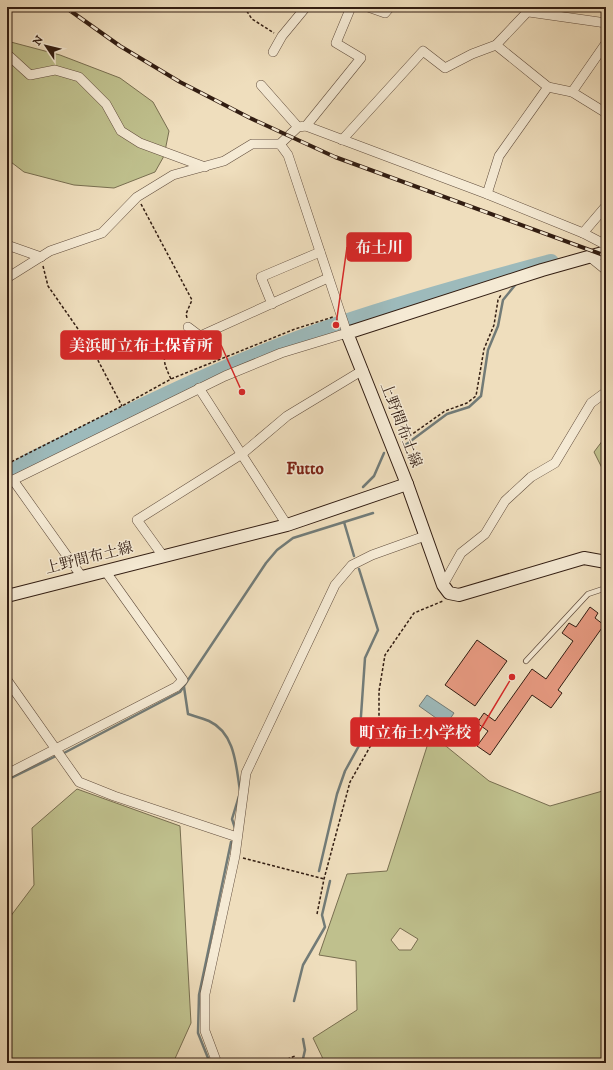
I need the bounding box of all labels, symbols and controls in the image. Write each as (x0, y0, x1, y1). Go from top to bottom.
north arrow (26, 26, 66, 66)
text: N (30, 33, 47, 49)
callout: 布土川 (347, 233, 411, 261)
text: 布土川 (355, 238, 403, 258)
callout: 美浜町立布土保育所 (61, 331, 221, 359)
text: 美浜町立布土保育所 (69, 336, 213, 356)
street label: 上野間布土線 (376, 380, 426, 470)
district label: Futto (286, 458, 324, 480)
street label: 上野間布土線 (43, 538, 135, 578)
callout: 町立布土小学校 (351, 718, 479, 746)
text: 町立布土小学校 (359, 723, 472, 743)

